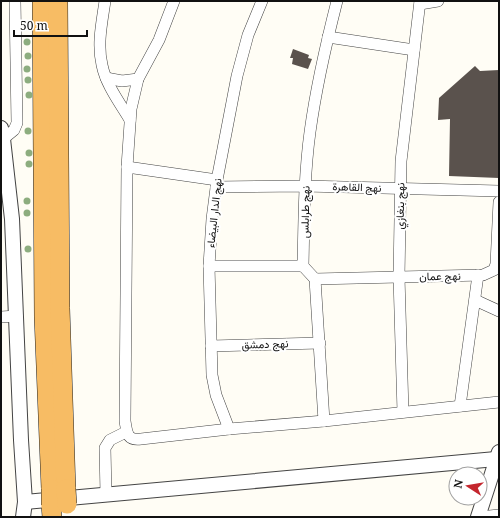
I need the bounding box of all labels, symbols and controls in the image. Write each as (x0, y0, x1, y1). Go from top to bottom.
scale bar (14, 12, 87, 38)
text: 50 m (20, 17, 48, 34)
street label: نهج الدار البيضاء (202, 177, 226, 249)
street label: نهج القاهرة (332, 178, 382, 196)
street label: نهج بنغازي (392, 183, 410, 230)
street label: نهج طرابلس (297, 186, 313, 238)
street label: نهج عمان (419, 268, 461, 284)
street label: نهج دمشق (241, 335, 289, 353)
north arrow (448, 466, 488, 506)
text: N (449, 478, 466, 490)

